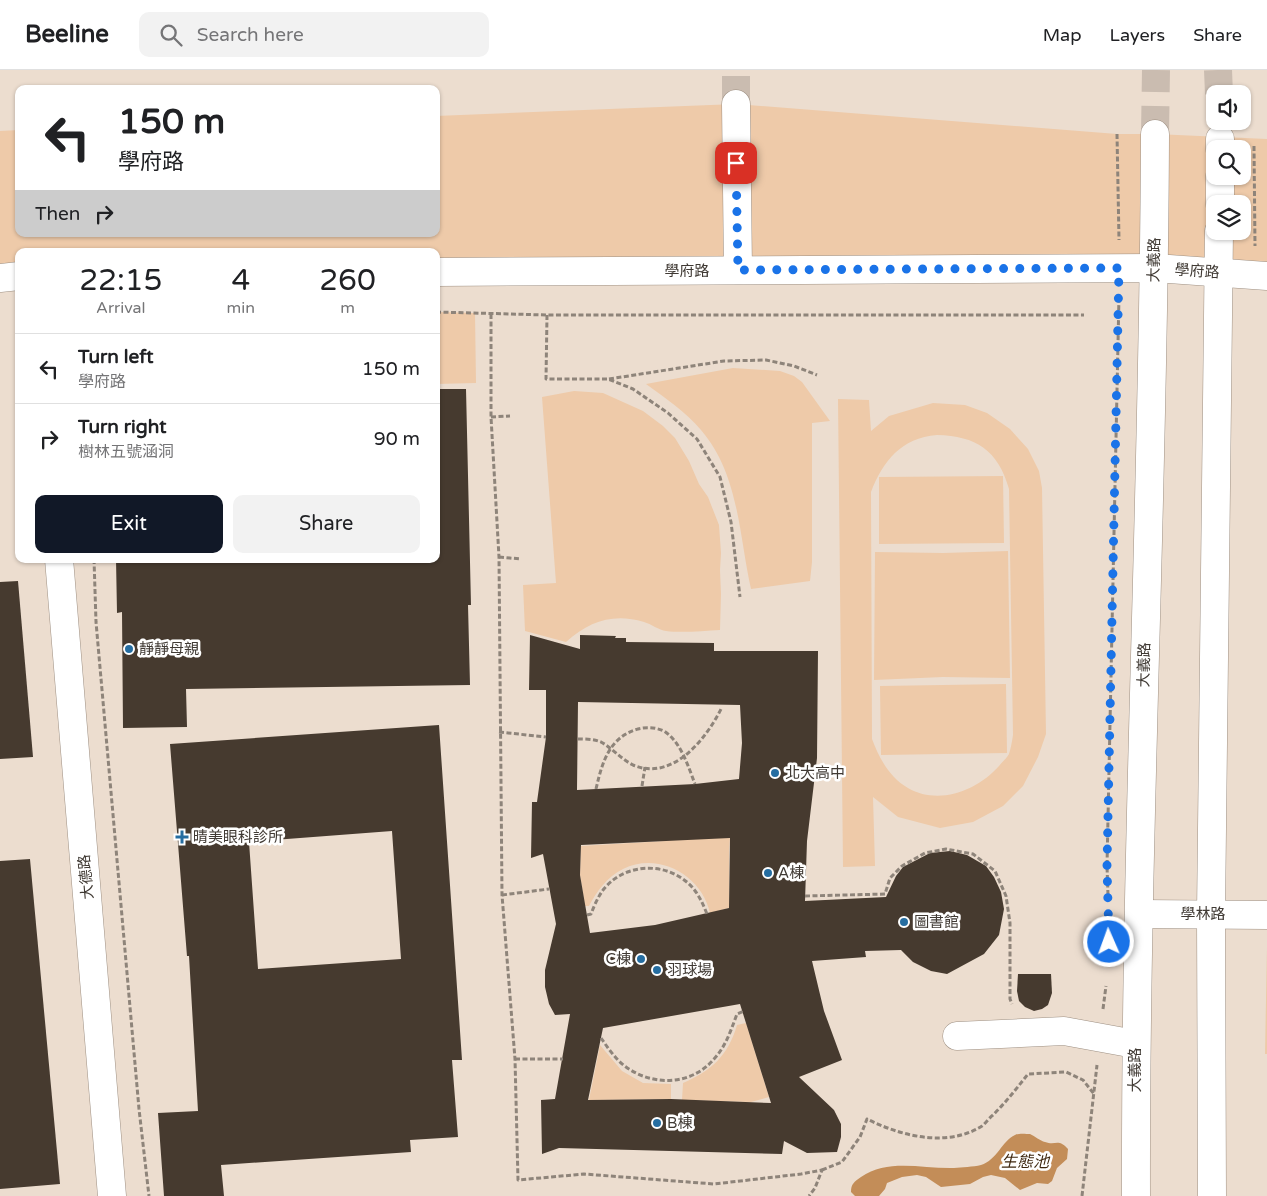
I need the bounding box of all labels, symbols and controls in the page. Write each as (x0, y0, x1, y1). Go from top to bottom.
search box (139, 12, 489, 57)
text: Beeline (25, 20, 109, 49)
icon: search (157, 21, 185, 49)
text: Search here (197, 24, 304, 46)
text: Map (1043, 24, 1082, 46)
text: Layers (1110, 24, 1165, 46)
text: Share (1193, 24, 1242, 46)
map controls (1206, 85, 1251, 240)
button: sound (1206, 85, 1251, 130)
text: 150 m (118, 101, 225, 143)
icon: left (35, 105, 100, 170)
button: search (1206, 140, 1251, 185)
pin (715, 142, 757, 184)
text: 學府路 (118, 149, 184, 175)
icon: arrive (722, 149, 750, 177)
button: layers (1206, 195, 1251, 240)
icon: right (90, 200, 118, 228)
text: Then (35, 203, 80, 225)
street label: 大義路 (1145, 237, 1163, 283)
street label: 學府路 (1174, 260, 1220, 282)
text: 22:15 (79, 262, 162, 299)
text: 4 (231, 262, 250, 299)
text: 260 (319, 262, 376, 299)
street label: 學府路 (664, 262, 710, 280)
text: Arrival (96, 298, 146, 318)
text: min (227, 298, 255, 318)
text: m (340, 298, 355, 318)
text: Turn left (78, 346, 154, 368)
icon: left (35, 355, 63, 383)
text: 150 m (362, 358, 420, 380)
text: 學府路 (78, 372, 126, 392)
text: Turn right (78, 416, 166, 438)
icon: right (35, 425, 63, 453)
text: 90 m (374, 428, 420, 450)
text: 樹林五號涵洞 (78, 442, 174, 462)
button: Exit (35, 495, 223, 553)
button: Share (233, 495, 420, 553)
place label: 靜靜母親 (139, 640, 199, 658)
street label: 大義路 (1135, 642, 1153, 688)
marker: 靜靜母親 (123, 643, 135, 655)
place label: 北大高中 (785, 764, 845, 782)
marker: 北大高中 (769, 767, 781, 779)
place label: 晴美眼科診所 (193, 828, 283, 846)
marker: 晴美眼科診所 (175, 830, 189, 844)
street label: 大德路 (75, 854, 97, 900)
place label: A棟 (778, 864, 804, 882)
marker: A棟 (762, 867, 774, 879)
street label: 學林路 (1180, 905, 1226, 923)
place label: 圖書館 (914, 913, 959, 931)
position arrow (1082, 915, 1134, 967)
marker: 圖書館 (898, 916, 910, 928)
place label: C棟 (606, 950, 631, 968)
marker: C棟 (635, 953, 647, 965)
place label: 羽球場 (667, 961, 712, 979)
marker: 羽球場 (651, 964, 663, 976)
street label: 大義路 (1126, 1047, 1144, 1093)
place label: B棟 (667, 1114, 692, 1132)
marker: B棟 (651, 1117, 663, 1129)
water label: 生態池 (1001, 1152, 1051, 1172)

